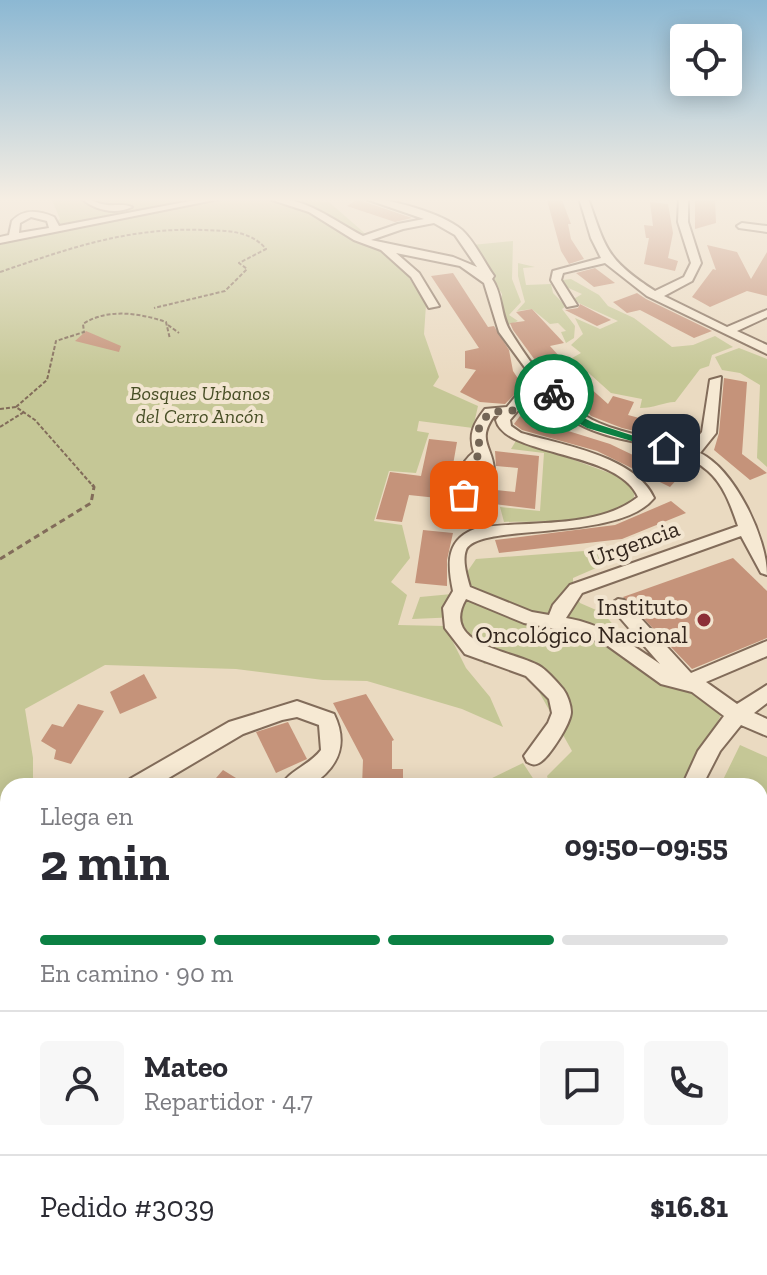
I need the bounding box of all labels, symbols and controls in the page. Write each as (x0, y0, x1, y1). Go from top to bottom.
map controls (670, 24, 742, 96)
button: locate (670, 24, 742, 96)
courier (514, 354, 594, 434)
icon: bike (532, 372, 576, 416)
park label: Bosques Urbanos del Cerro Ancón (130, 381, 270, 428)
pin (632, 414, 700, 482)
icon: home (644, 426, 688, 470)
pin (430, 461, 498, 529)
icon: bag (442, 473, 486, 517)
street label: Urgencia (585, 513, 684, 573)
place label: Instituto Oncológico Nacional (475, 592, 688, 649)
marker: Instituto Oncológico Nacional (695, 611, 713, 629)
text: Llega en (40, 800, 133, 832)
text: 09:50–09:55 (565, 828, 728, 864)
text: 2 min (40, 831, 170, 893)
text: En camino · 90 m (40, 957, 233, 989)
button: person (40, 1041, 124, 1125)
button: chat (540, 1041, 624, 1125)
button: phone (644, 1041, 728, 1125)
text: Mateo (144, 1049, 228, 1085)
text: Repartidor · 4.7 (144, 1085, 313, 1117)
text: Pedido #3039 (40, 1189, 214, 1225)
text: $16.81 (650, 1189, 728, 1225)

